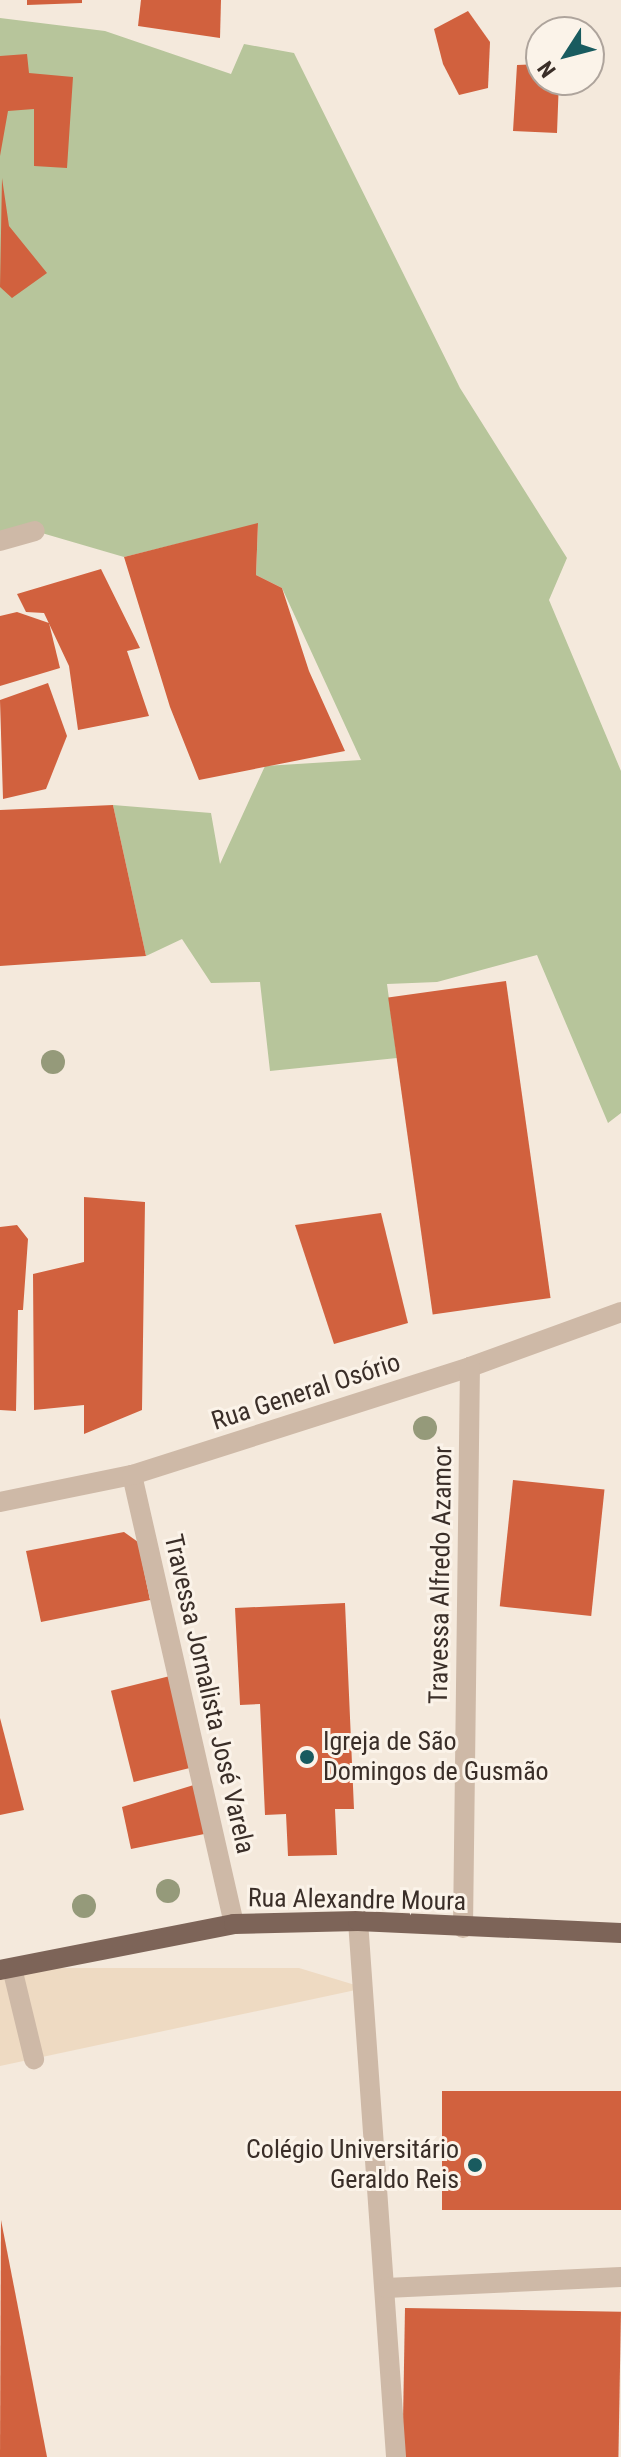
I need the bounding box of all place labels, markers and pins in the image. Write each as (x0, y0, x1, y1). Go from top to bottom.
place label: Igreja de São Domingos de Gusmão (323, 1726, 549, 1788)
marker: Igreja de São Domingos de Gusmão (298, 1748, 316, 1766)
place label: Colégio Universitário Geraldo Reis (246, 2134, 459, 2196)
marker: Colégio Universitário Geraldo Reis (466, 2156, 484, 2174)

